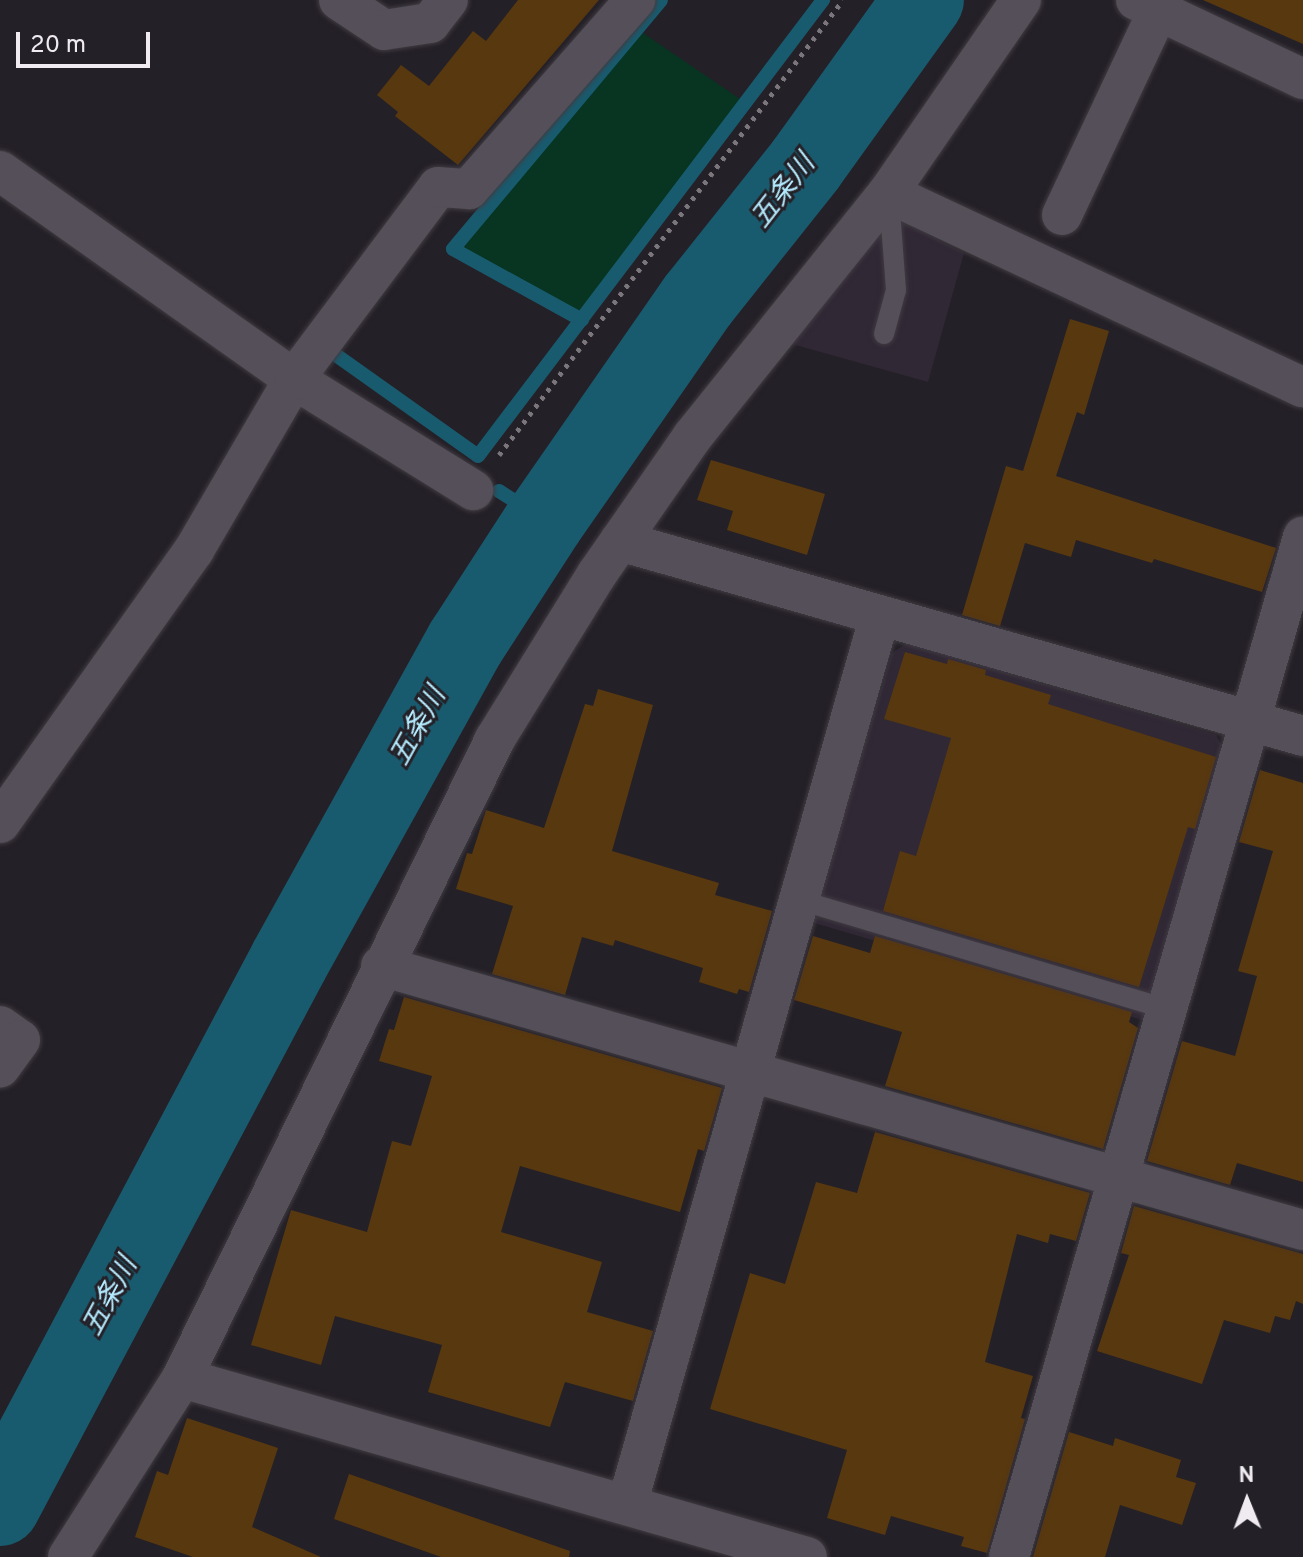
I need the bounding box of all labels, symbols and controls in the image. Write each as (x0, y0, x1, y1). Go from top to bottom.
scale bar (20, 16, 154, 66)
text: 20 m (30, 31, 86, 61)
water label: 五条川 (745, 149, 823, 235)
water label: 五条川 (384, 682, 454, 772)
water label: 五条川 (76, 1252, 146, 1342)
north arrow (1207, 1461, 1287, 1541)
text: N (1238, 1463, 1255, 1490)

